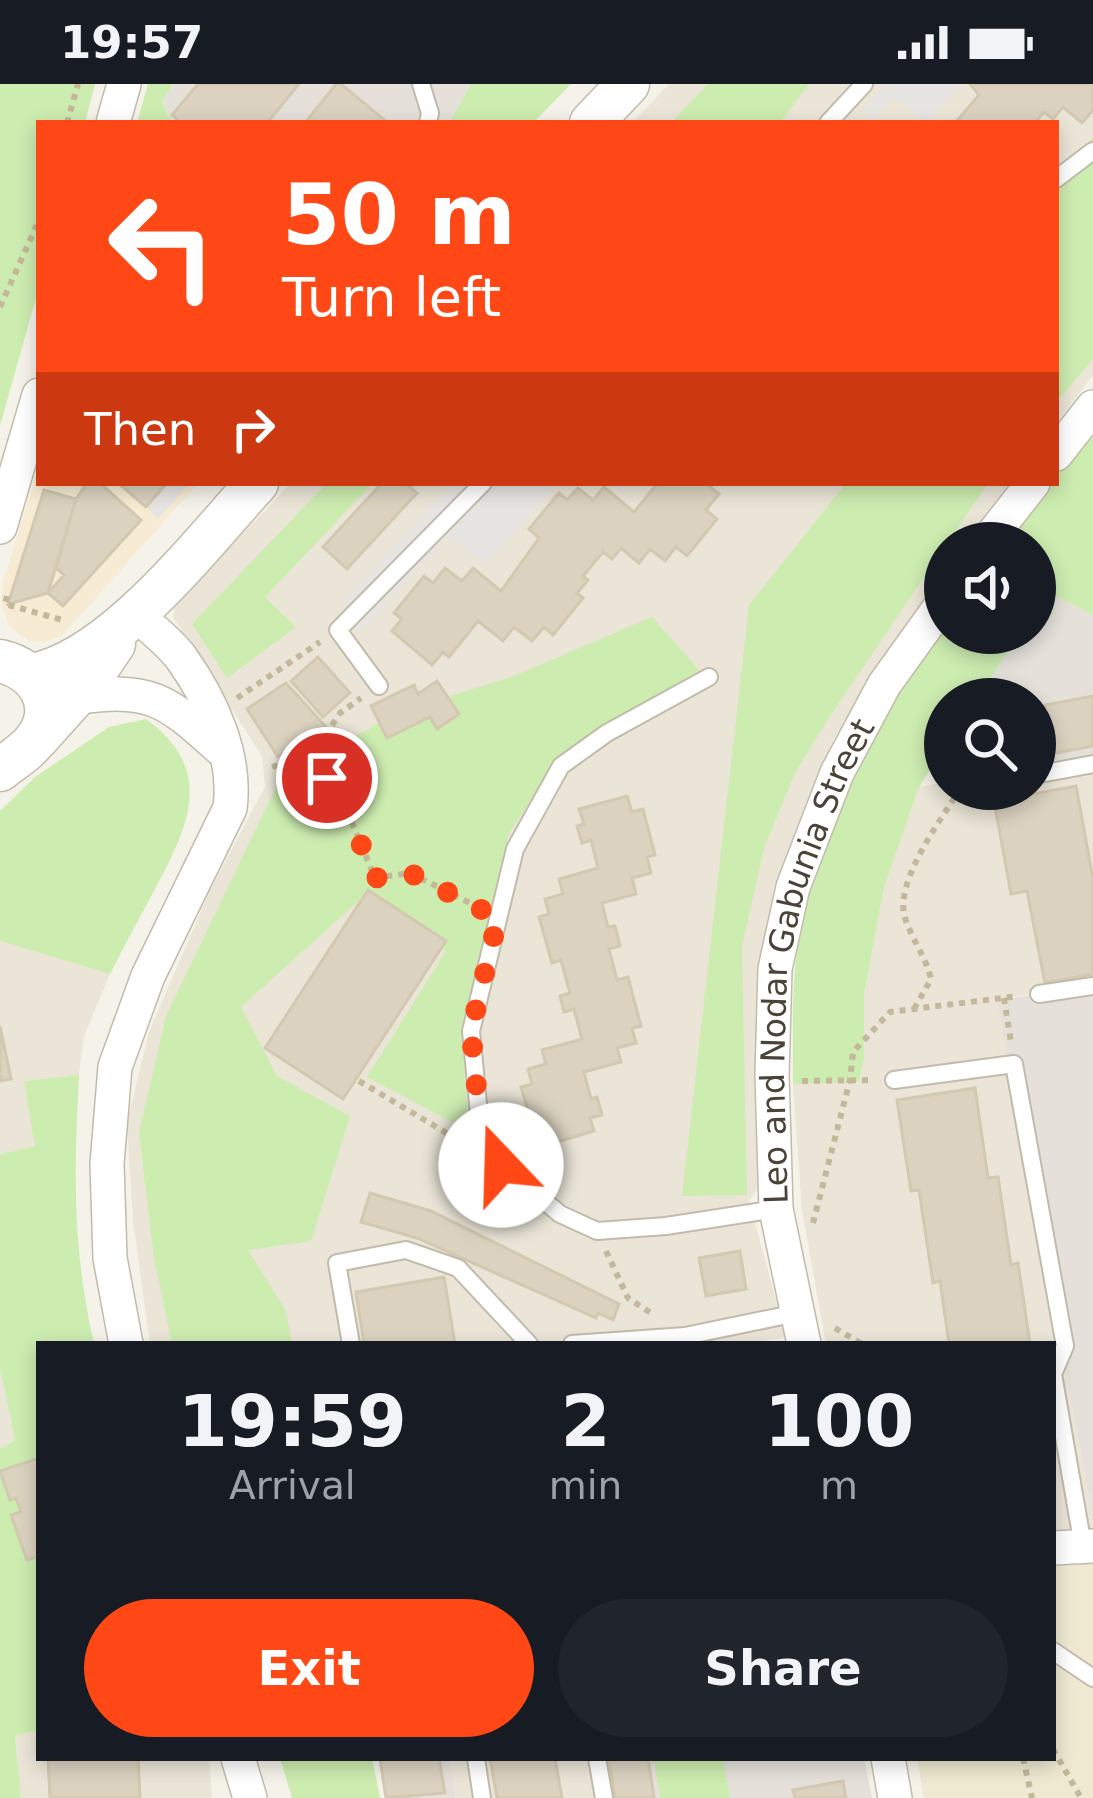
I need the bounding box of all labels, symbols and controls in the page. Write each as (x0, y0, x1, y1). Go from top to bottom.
text: 19:57 (60, 16, 203, 69)
text: 50 m (282, 166, 516, 264)
icon: left (84, 168, 240, 324)
text: Turn left (282, 266, 501, 329)
icon: right (220, 396, 286, 462)
text: Then (84, 403, 196, 456)
map controls (924, 522, 1056, 810)
button: sound (924, 522, 1056, 654)
button: search (924, 678, 1056, 810)
street label: Leo and Nodar Gabunia Street (753, 712, 883, 1205)
pin (276, 727, 378, 829)
icon: arrive (294, 745, 360, 811)
position arrow (438, 1102, 564, 1228)
text: 19:59 (178, 1379, 407, 1463)
text: 2 (560, 1379, 610, 1463)
text: 100 (764, 1379, 914, 1463)
text: Arrival (229, 1463, 356, 1508)
text: min (549, 1463, 622, 1508)
text: m (820, 1463, 858, 1508)
button: Exit (84, 1599, 534, 1737)
button: Share (558, 1599, 1008, 1737)

